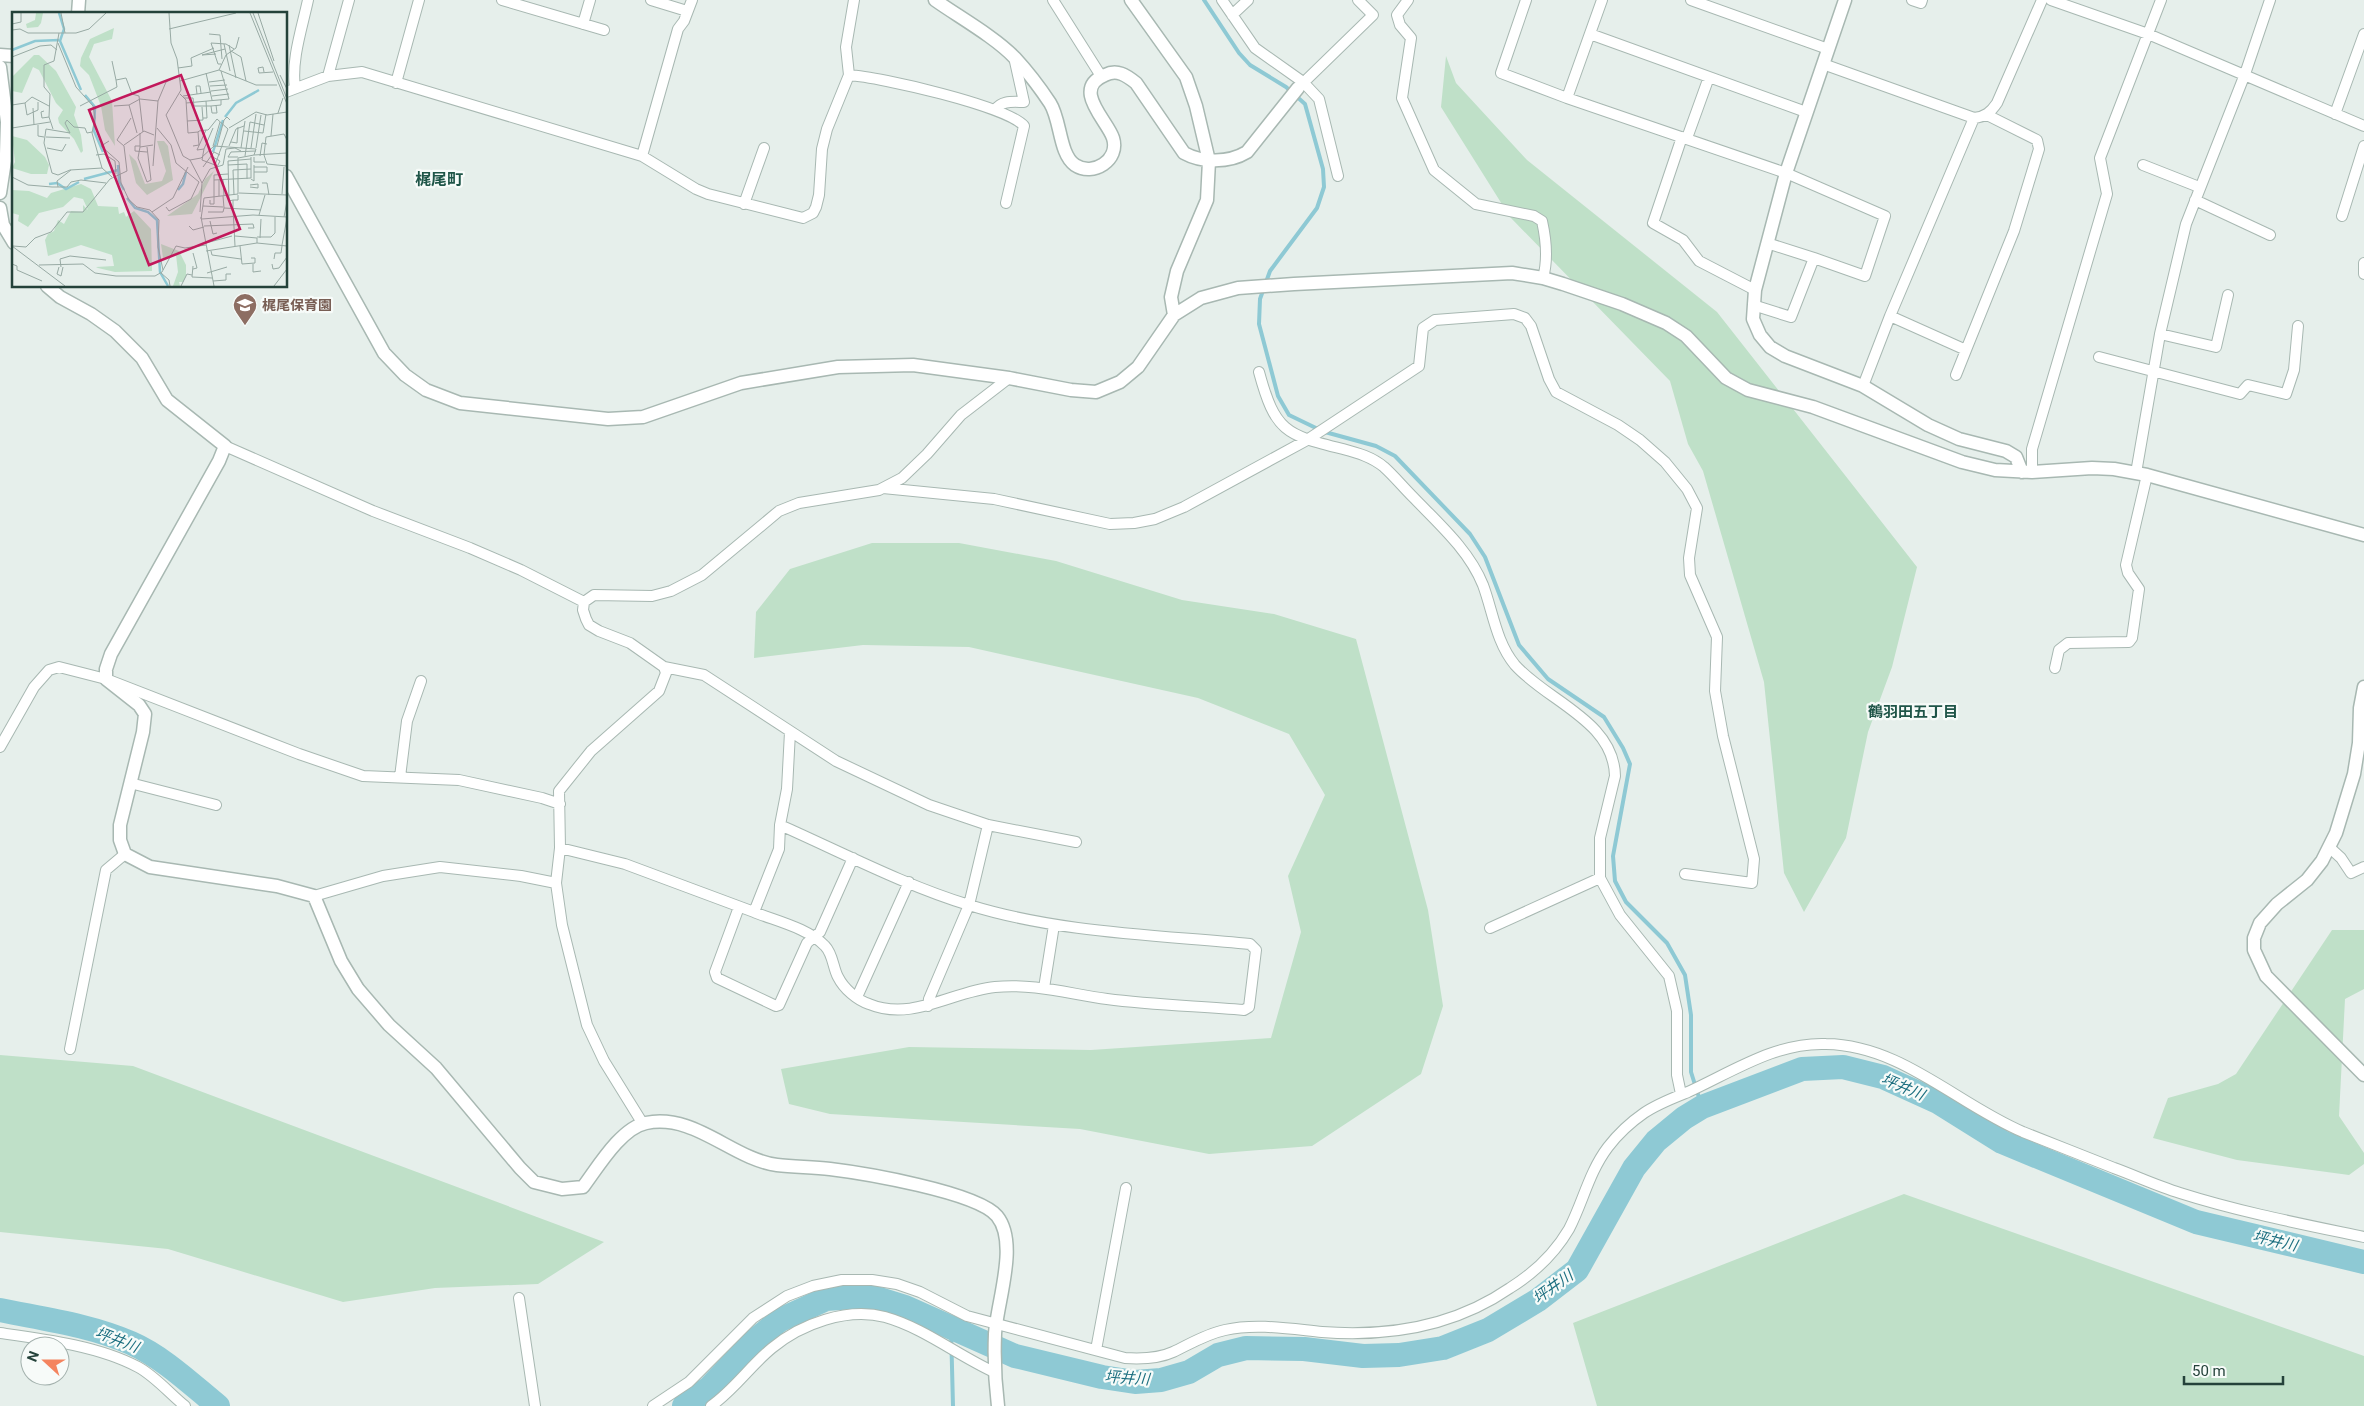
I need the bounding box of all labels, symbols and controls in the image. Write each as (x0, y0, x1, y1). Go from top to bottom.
inset map (12, 12, 288, 288)
district label: 梶尾町 (415, 170, 463, 189)
school or university icon: 梶尾保育園 (232, 292, 258, 326)
place label: 梶尾保育園 (262, 297, 332, 313)
district label: 鶴羽田五丁目 (1868, 703, 1958, 721)
water label: 坪井川 (1879, 1070, 1929, 1105)
water label: 坪井川 (2251, 1227, 2301, 1255)
water label: 坪井川 (1530, 1265, 1578, 1308)
water label: 坪井川 (93, 1324, 143, 1357)
north arrow (20, 1336, 70, 1386)
text: N (24, 1349, 42, 1364)
scale bar (2184, 1354, 2283, 1386)
text: 50 m (2192, 1362, 2226, 1380)
water label: 坪井川 (1104, 1367, 1152, 1389)

